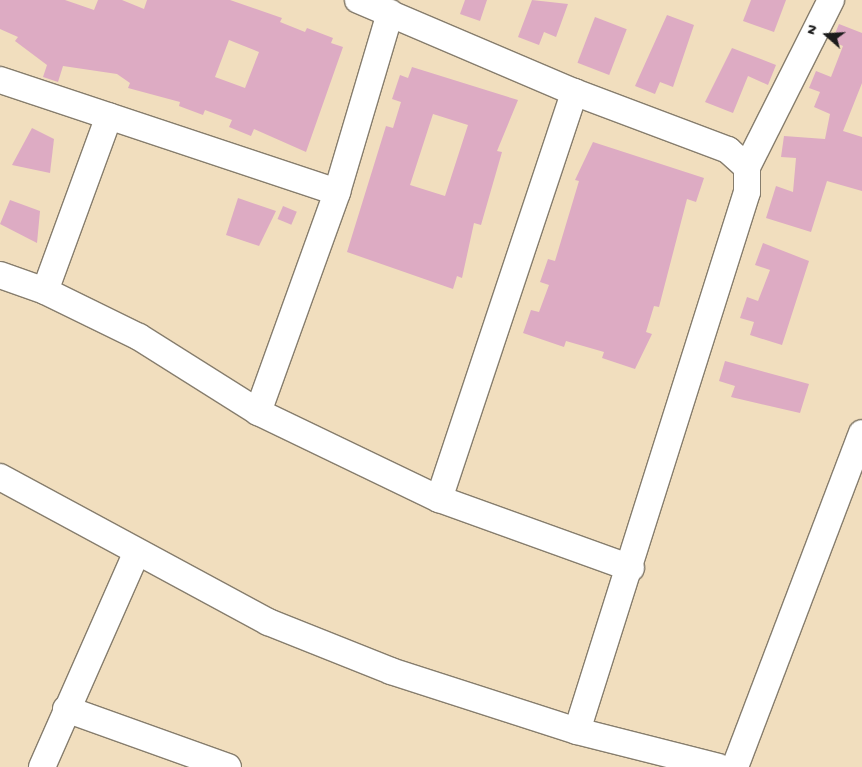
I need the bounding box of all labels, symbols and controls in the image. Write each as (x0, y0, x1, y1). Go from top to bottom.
north arrow (802, 10, 852, 60)
text: N (803, 23, 822, 37)

